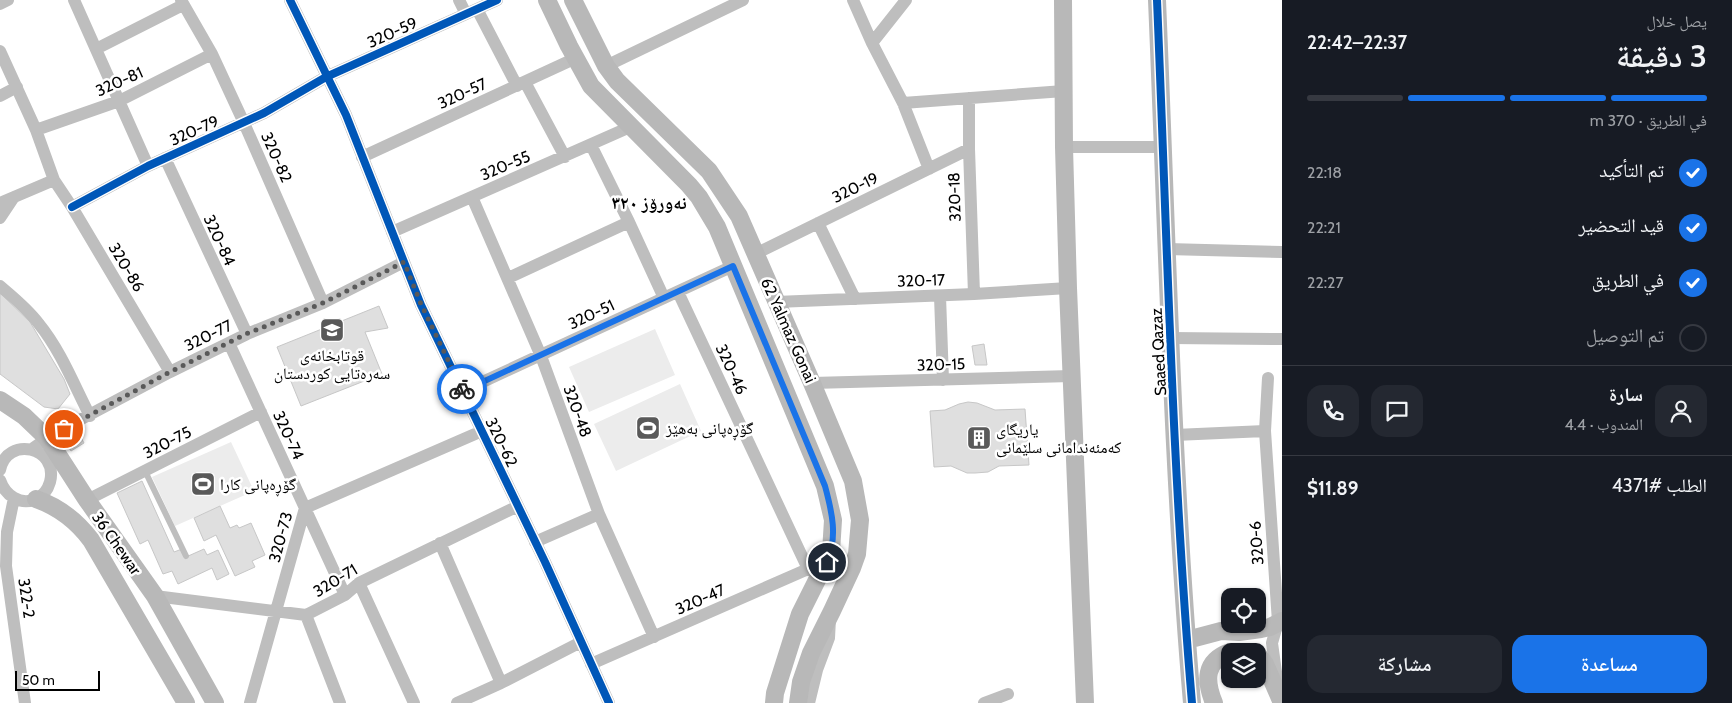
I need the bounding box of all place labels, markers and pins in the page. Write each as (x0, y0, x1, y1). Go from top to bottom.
school or university icon: قوتابخانەی سەرەتایی کوردستان (319, 317, 345, 343)
place label: قوتابخانەی سەرەتایی کوردستان (274, 346, 390, 384)
pin (43, 408, 85, 450)
sports icon: گۆڕەپانی بەهێز (635, 415, 661, 441)
place label: گۆڕەپانی بەهێز (665, 419, 754, 441)
place label: یاریگای کەمئەندامانی سلێمانی (996, 420, 1122, 458)
building icon: یاریگای کەمئەندامانی سلێمانی (966, 425, 992, 451)
sports icon: گۆڕەپانی کارا (190, 471, 216, 497)
place label: گۆڕەپانی کارا (220, 475, 296, 497)
pin (806, 541, 848, 583)

